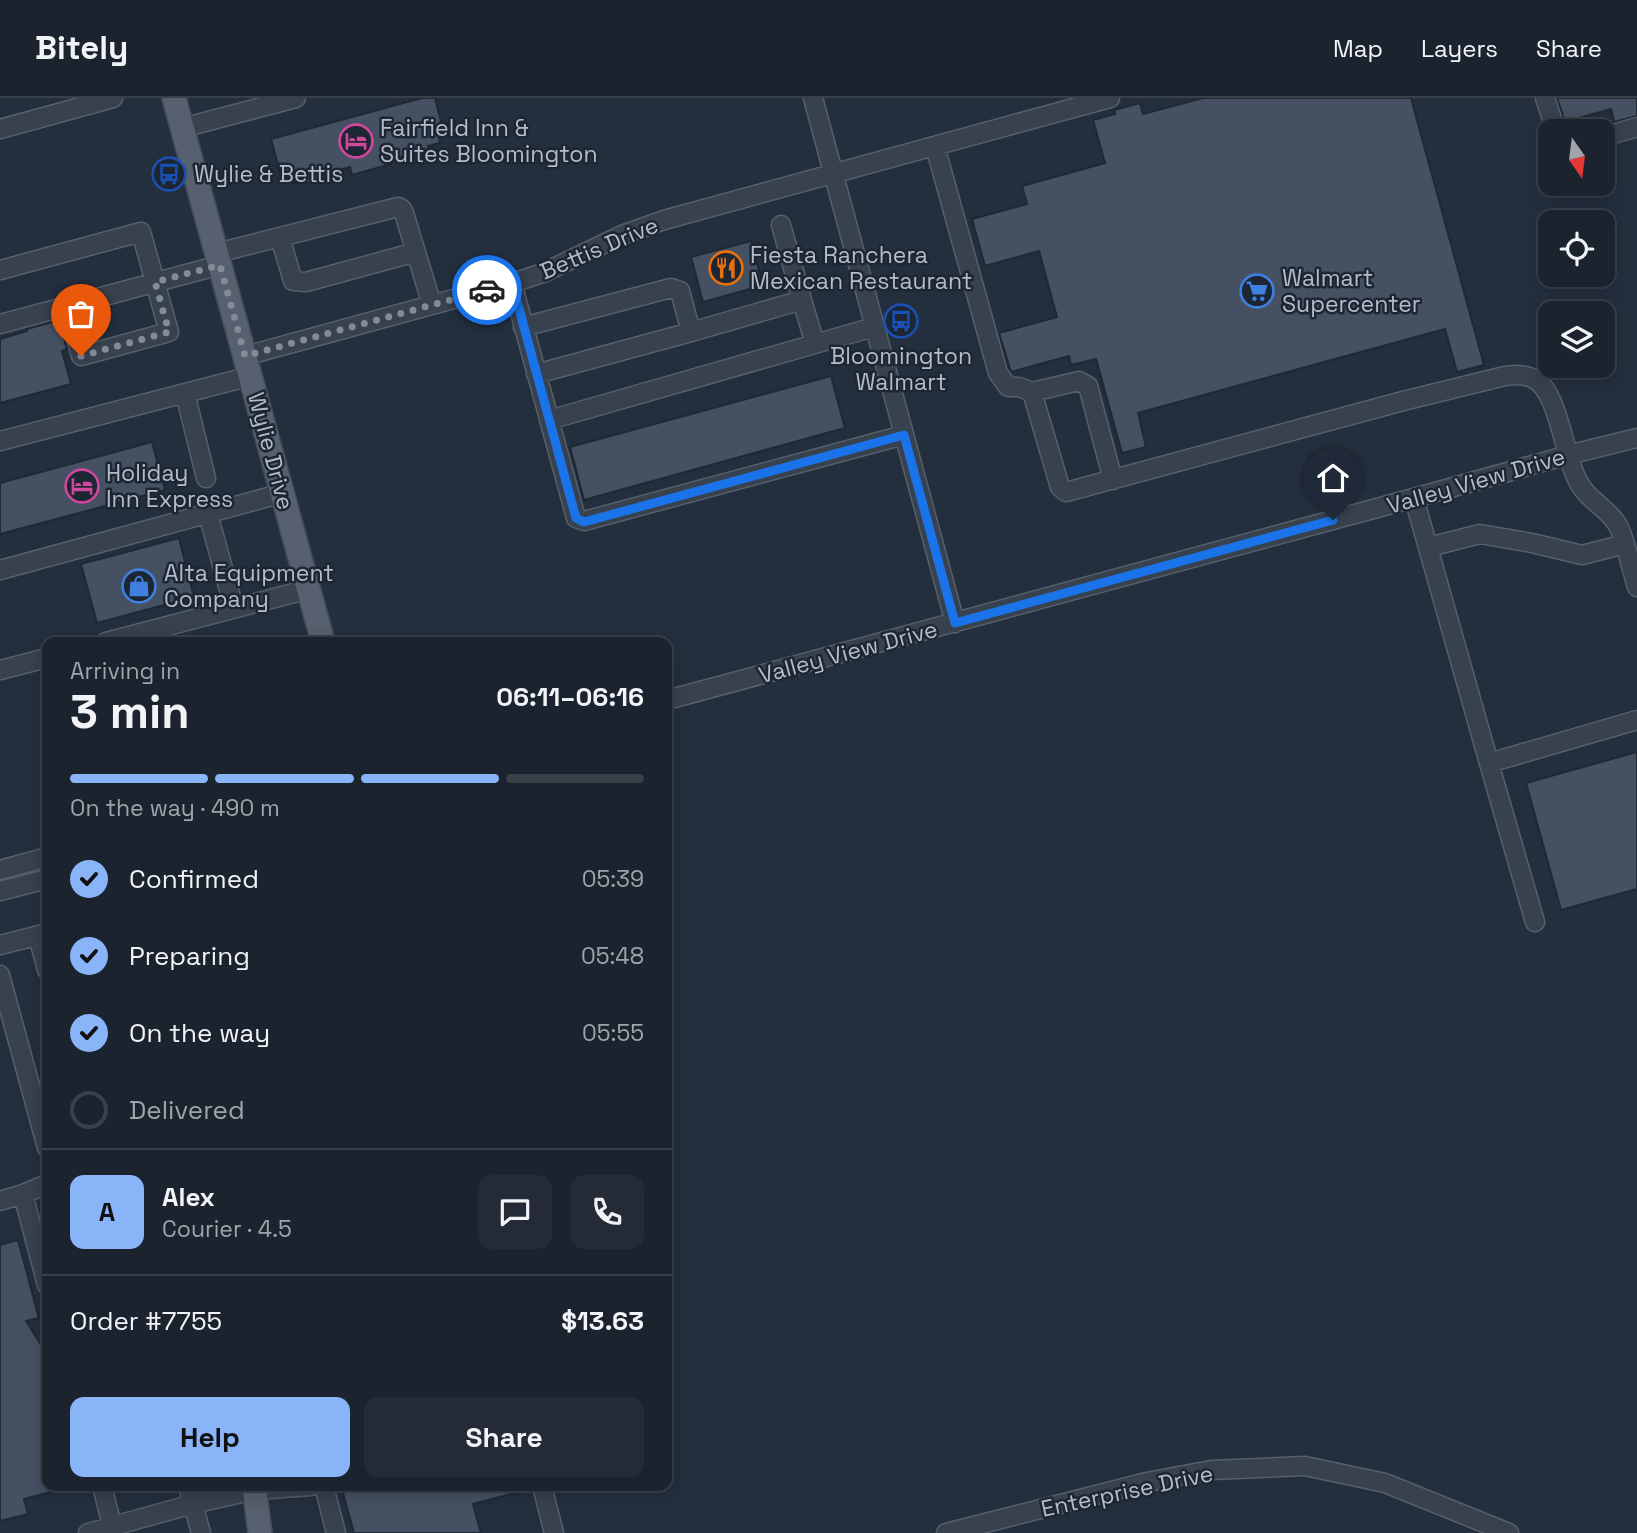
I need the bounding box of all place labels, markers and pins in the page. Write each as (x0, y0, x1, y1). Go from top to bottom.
place label: Fairfield Inn & Suites Bloomington (380, 113, 598, 169)
hotel icon: Fairfield Inn & Suites Bloomington (337, 122, 375, 160)
bus stop icon: Wylie & Bettis (150, 155, 188, 193)
place label: Wylie & Bettis (194, 159, 343, 189)
place label: Fiesta Ranchera Mexican Restaurant (750, 240, 972, 296)
restaurant icon: Fiesta Ranchera Mexican Restaurant (707, 249, 745, 287)
place label: Walmart Supercenter (1282, 263, 1420, 319)
supermarket icon: Walmart Supercenter (1238, 272, 1276, 310)
pin (51, 284, 111, 356)
bus stop icon: Bloomington Walmart (882, 302, 920, 340)
place label: Bloomington Walmart (830, 341, 972, 397)
pin (1303, 448, 1363, 520)
place label: Holiday Inn Express (106, 458, 233, 514)
hotel icon: Holiday Inn Express (63, 467, 101, 505)
place label: Alta Equipment Company (164, 558, 334, 614)
shop icon: Alta Equipment Company (120, 567, 158, 605)

